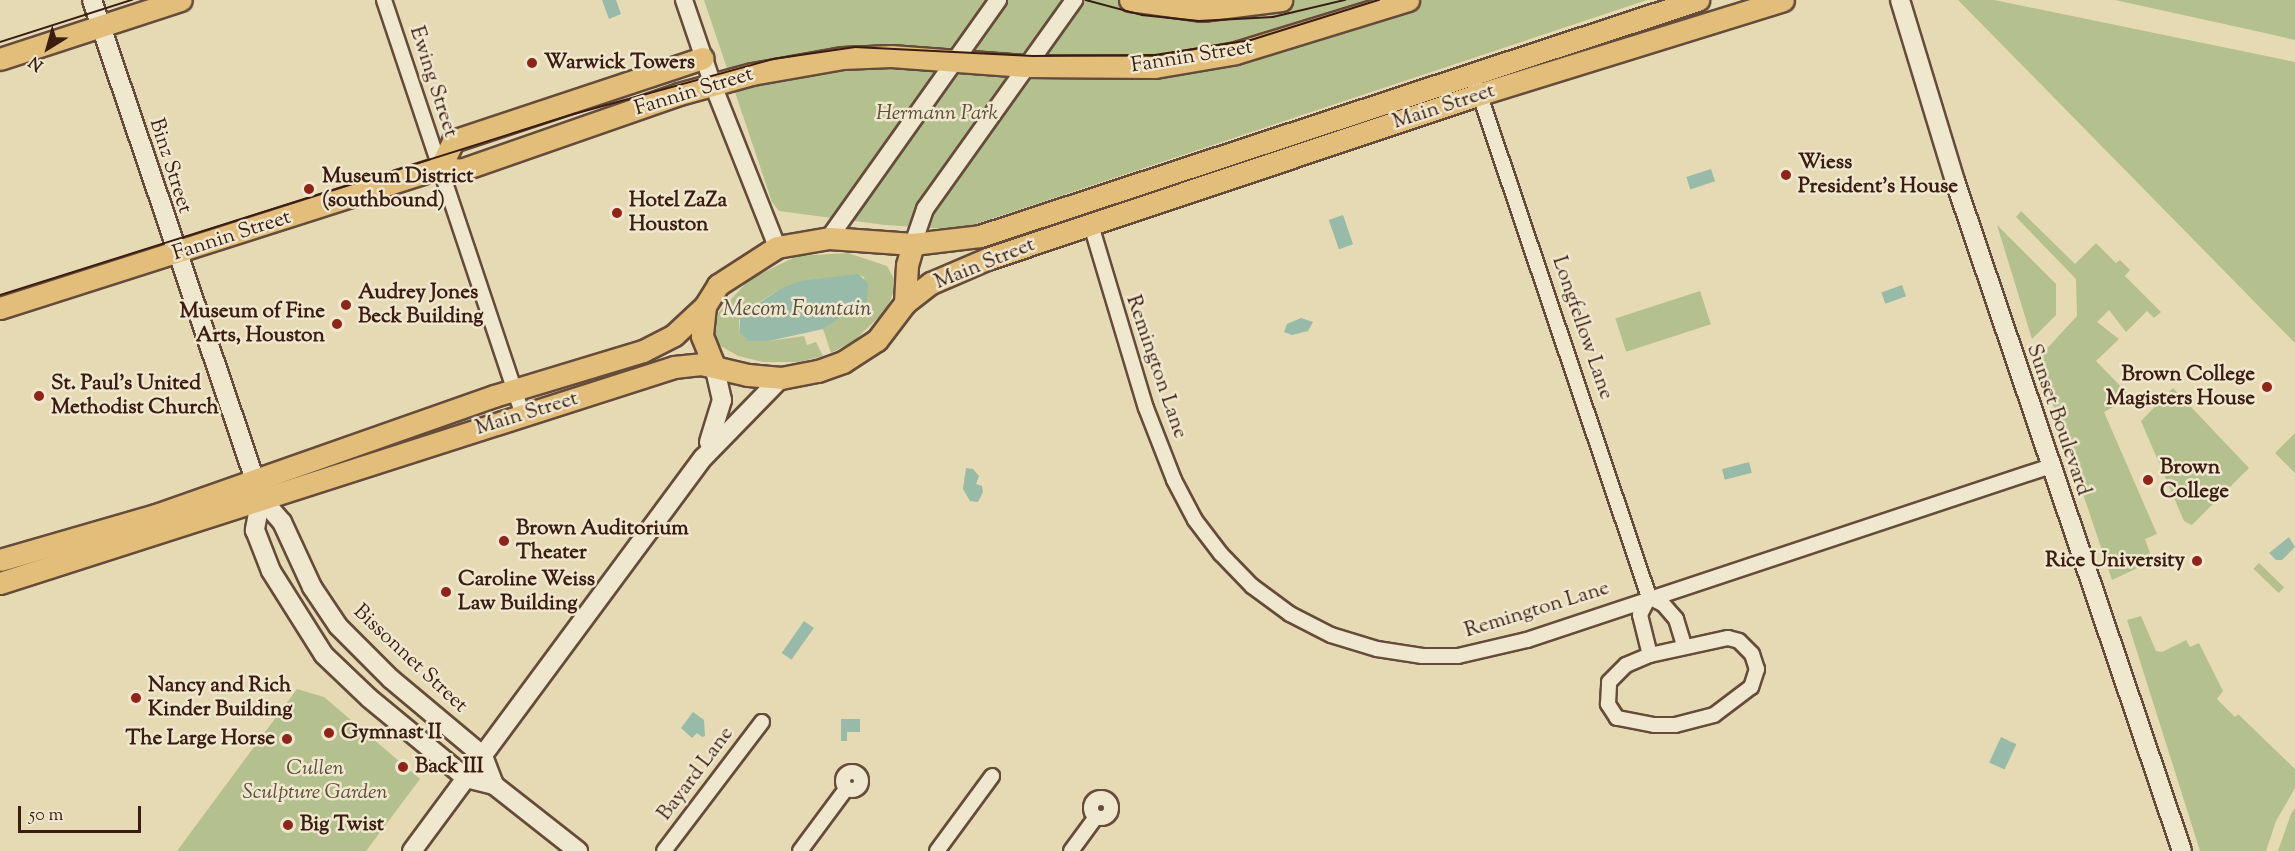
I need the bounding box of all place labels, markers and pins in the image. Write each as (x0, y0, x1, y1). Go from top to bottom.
place label: Warwick Towers (544, 50, 695, 76)
marker: Warwick Towers (525, 56, 539, 70)
place label: Wiess President's House (1798, 150, 1958, 200)
place label: Museum District (southbound) (322, 164, 473, 214)
marker: Wiess President's House (1779, 168, 1793, 182)
marker: Museum District (southbound) (300, 180, 318, 198)
place label: Hotel ZaZa Houston (629, 188, 727, 238)
marker: Hotel ZaZa Houston (610, 206, 624, 220)
place label: Audrey Jones Beck Building (358, 280, 484, 330)
marker: Audrey Jones Beck Building (339, 298, 353, 312)
place label: Museum of Fine Arts, Houston (179, 299, 325, 349)
marker: Museum of Fine Arts, Houston (330, 317, 344, 331)
place label: Brown College Magisters House (2106, 362, 2255, 412)
place label: St. Paul's United Methodist Church (51, 371, 219, 421)
marker: Brown College Magisters House (2260, 380, 2274, 394)
marker: St. Paul's United Methodist Church (32, 389, 46, 403)
place label: Brown College (2160, 455, 2229, 505)
marker: Brown College (2141, 473, 2155, 487)
place label: Brown Auditorium Theater (516, 516, 689, 566)
marker: Brown Auditorium Theater (497, 534, 511, 548)
place label: Rice University (2045, 548, 2185, 574)
marker: Rice University (2190, 554, 2204, 568)
place label: Caroline Weiss Law Building (458, 567, 595, 617)
marker: Caroline Weiss Law Building (439, 585, 453, 599)
place label: Nancy and Rich Kinder Building (148, 673, 292, 723)
marker: Nancy and Rich Kinder Building (129, 691, 143, 705)
place label: Gymnast II (341, 720, 442, 746)
place label: The Large Horse (126, 726, 275, 752)
marker: Gymnast II (322, 726, 336, 740)
marker: The Large Horse (280, 732, 294, 746)
place label: Back III (415, 754, 484, 780)
marker: Back III (396, 760, 410, 774)
place label: Big Twist (300, 812, 384, 838)
marker: Big Twist (281, 818, 295, 832)

